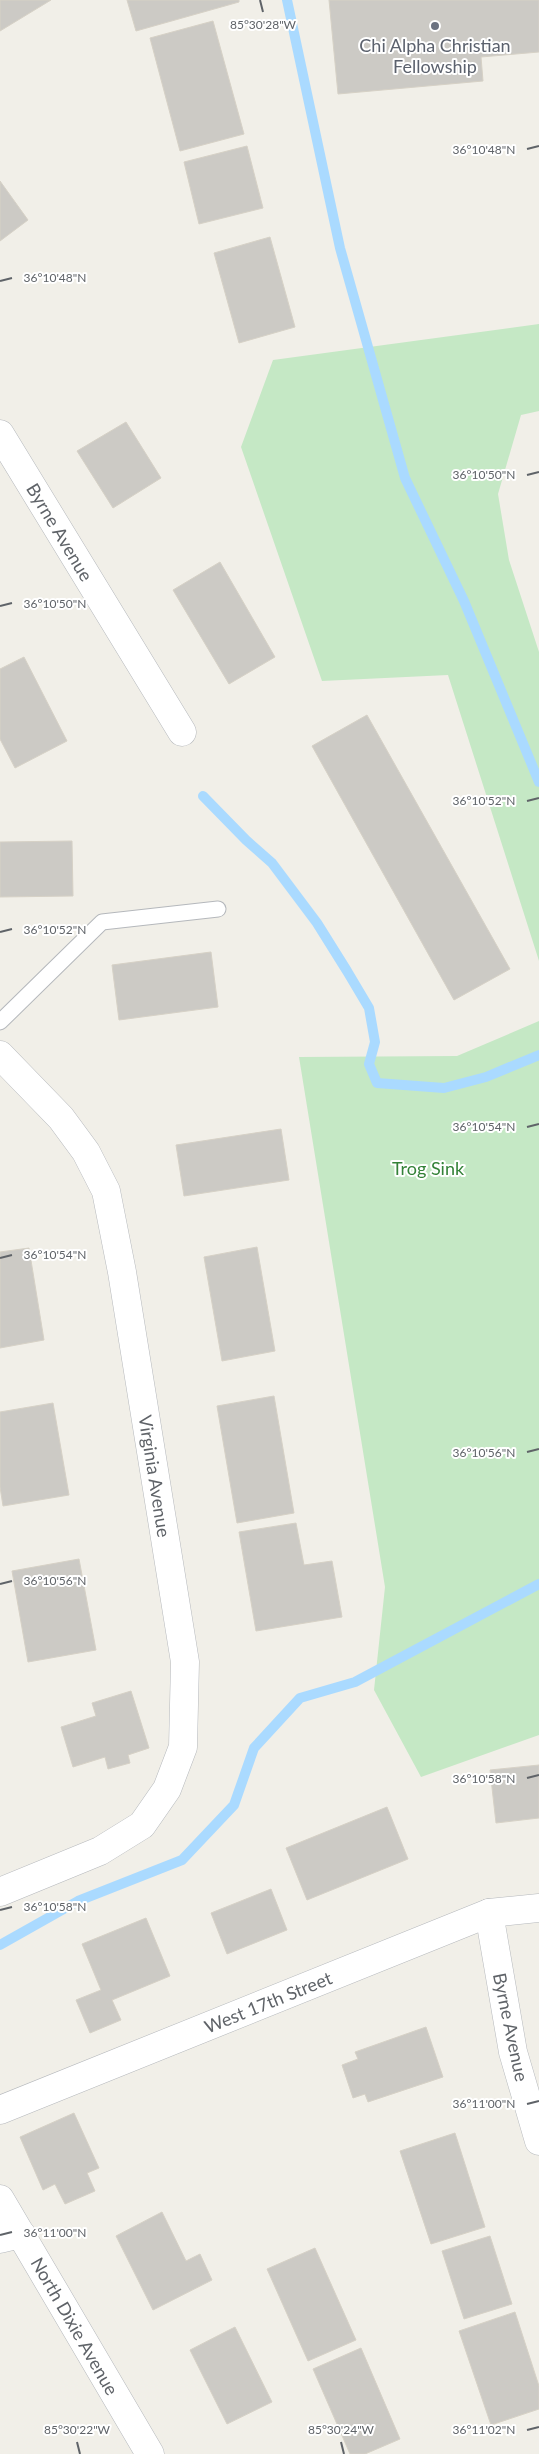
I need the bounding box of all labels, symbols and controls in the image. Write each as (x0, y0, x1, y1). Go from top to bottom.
text: 85°30'28"W (230, 17, 297, 32)
marker: Chi Alpha Christian Fellowship (429, 20, 441, 32)
place label: Chi Alpha Christian Fellowship (359, 34, 511, 77)
text: 36°10'48"N (453, 142, 515, 157)
text: 36°10'48"N (24, 270, 86, 285)
text: 36°10'50"N (453, 467, 515, 482)
street label: Byrne Avenue (22, 479, 98, 585)
text: 36°10'50"N (24, 596, 86, 611)
text: 36°10'52"N (453, 793, 515, 808)
text: 36°10'52"N (24, 922, 86, 937)
text: 36°10'54"N (453, 1119, 515, 1134)
park label: Trog Sink (392, 1157, 465, 1179)
text: 36°10'54"N (24, 1247, 86, 1262)
street label: Virginia Avenue (134, 1413, 176, 1539)
text: 36°10'56"N (453, 1445, 515, 1460)
text: 36°10'56"N (24, 1573, 86, 1588)
text: 36°10'58"N (453, 1771, 515, 1786)
text: 36°10'58"N (24, 1899, 86, 1914)
street label: West 17th Street (201, 1966, 335, 2038)
street label: Byrne Avenue (489, 1971, 533, 2083)
text: 36°11'00"N (453, 2096, 515, 2111)
text: 36°11'00"N (24, 2225, 86, 2240)
street label: North Dixie Avenue (27, 2253, 123, 2399)
text: 85°30'22"W (44, 2422, 111, 2437)
text: 85°30'24"W (308, 2422, 375, 2437)
text: 36°11'02"N (453, 2422, 515, 2437)

